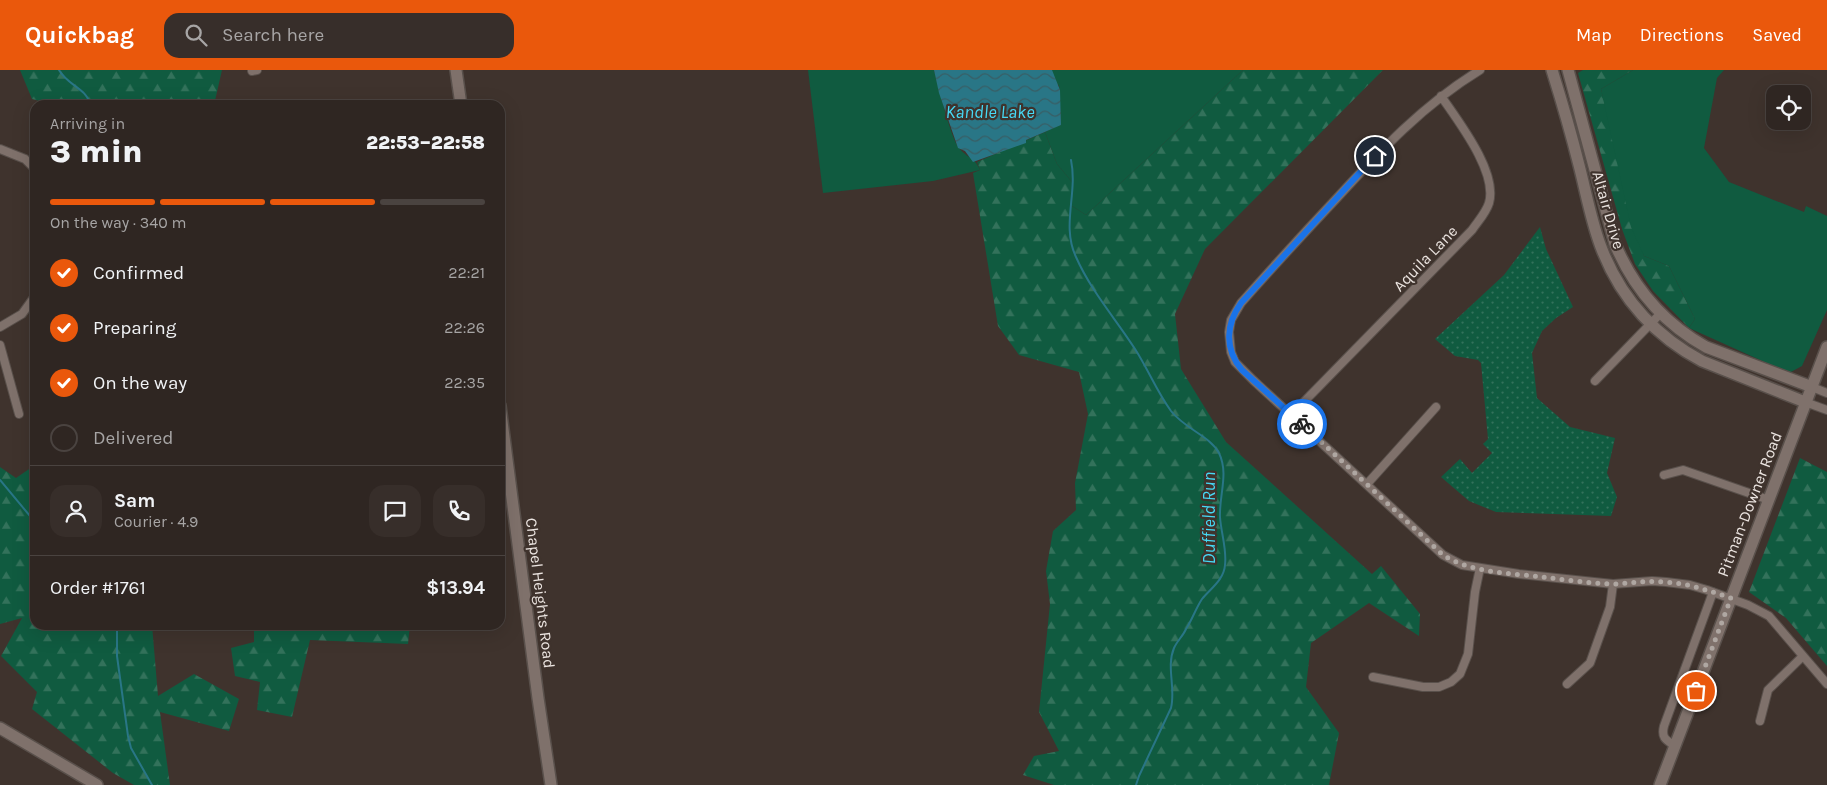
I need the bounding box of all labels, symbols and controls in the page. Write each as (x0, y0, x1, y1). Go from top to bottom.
search box (164, 13, 514, 58)
text: Quickbag (25, 21, 134, 49)
icon: search (182, 21, 210, 49)
text: Search here (222, 24, 324, 46)
text: Map (1576, 24, 1612, 46)
text: Directions (1640, 24, 1724, 46)
text: Saved (1752, 24, 1802, 46)
map controls (1766, 85, 1811, 130)
button: locate (1766, 85, 1811, 130)
water label: Kandle Lake (945, 101, 1035, 123)
text: Arriving in (50, 114, 125, 133)
text: 22:53–22:58 (366, 132, 485, 154)
text: 3 min (50, 133, 143, 170)
pin (1354, 135, 1396, 177)
icon: home (1361, 142, 1389, 170)
street label: Altair Drive (1588, 169, 1629, 251)
text: On the way · 340 m (50, 213, 186, 232)
street label: Aquila Lane (1389, 221, 1461, 295)
icon: check (50, 259, 78, 287)
text: Confirmed (93, 262, 184, 284)
text: 22:21 (448, 263, 485, 282)
icon: check (50, 314, 78, 342)
text: Preparing (93, 317, 176, 339)
text: 22:26 (444, 318, 485, 337)
icon: check (50, 369, 78, 397)
text: On the way (93, 372, 187, 394)
text: 22:35 (444, 373, 485, 392)
courier (1277, 399, 1327, 449)
icon: bike (1288, 410, 1316, 438)
text: Delivered (93, 427, 173, 449)
street label: Pitman-Downer Road (1713, 429, 1786, 579)
water label: Duffield Run (1198, 472, 1220, 564)
button: person (50, 485, 102, 537)
button: chat (369, 485, 421, 537)
button: phone (433, 485, 485, 537)
text: Sam (114, 490, 155, 512)
text: Courier · 4.9 (114, 512, 198, 531)
street label: Chapel Heights Road (522, 517, 559, 669)
text: Order #1761 (50, 577, 146, 599)
text: $13.94 (426, 577, 485, 599)
pin (1675, 670, 1717, 712)
icon: bag (1682, 677, 1710, 705)

